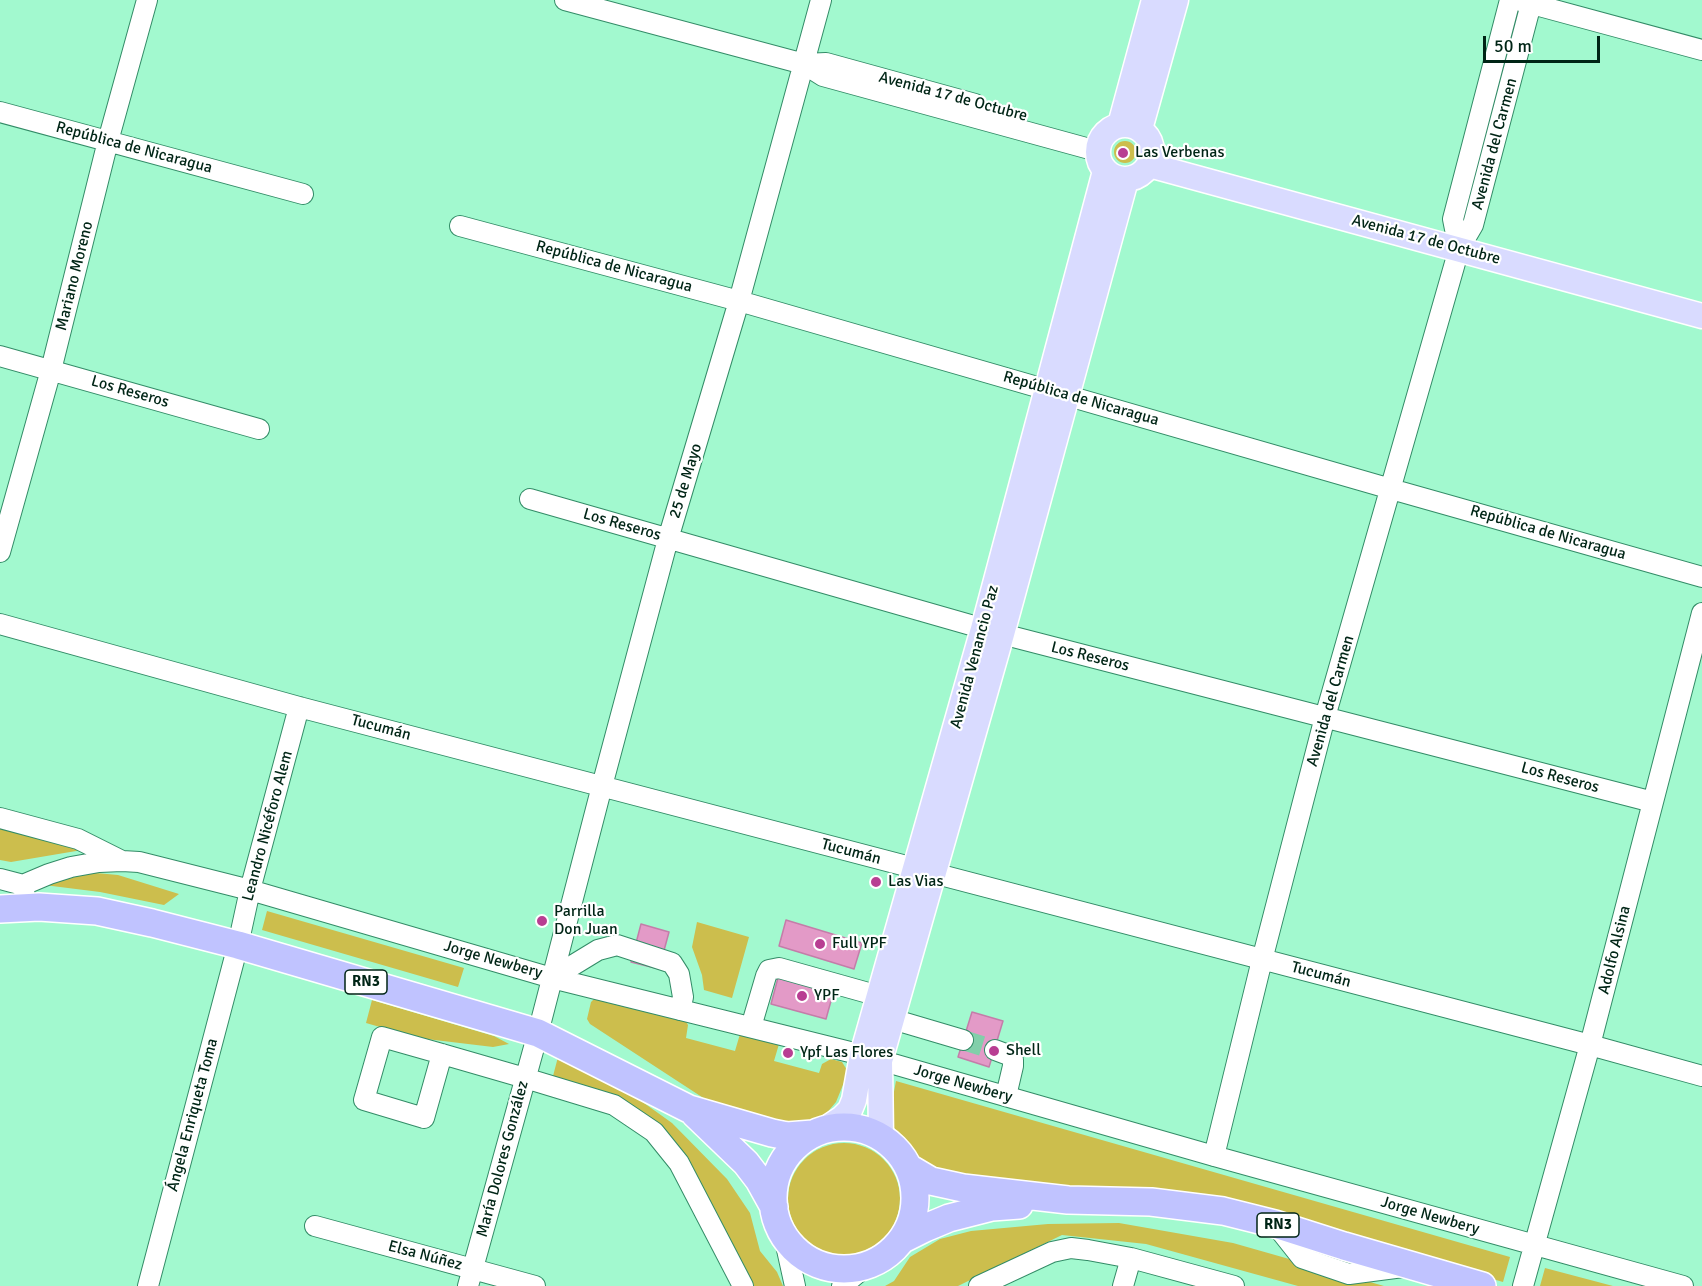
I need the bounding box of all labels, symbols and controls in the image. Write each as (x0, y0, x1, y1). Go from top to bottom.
scale bar (1486, 24, 1603, 62)
text: 50 m (1494, 35, 1532, 57)
street label: Avenida 17 de Octubre (877, 68, 1029, 126)
street label: Avenida del Carmen (1468, 76, 1522, 212)
street label: República de Nicaragua (54, 118, 214, 178)
place label: Las Verbenas (1135, 143, 1224, 163)
marker: Las Verbenas (1116, 146, 1130, 160)
street label: Avenida 17 de Octubre (1350, 211, 1502, 269)
street label: Mariano Moreno (52, 219, 98, 333)
street label: República de Nicaragua (534, 237, 694, 297)
street label: República de Nicaragua (1001, 368, 1161, 430)
street label: Los Reseros (89, 372, 171, 412)
street label: 25 de Mayo (666, 441, 706, 521)
street label: República de Nicaragua (1468, 502, 1628, 564)
street label: Los Reseros (581, 505, 663, 545)
street label: Avenida Venancio Paz (947, 583, 1003, 731)
street label: Avenida del Carmen (1303, 633, 1359, 769)
street label: Los Reseros (1049, 638, 1131, 676)
street label: Tucumán (349, 711, 413, 745)
street label: Leandro Nicéforo Alem (239, 749, 297, 903)
street label: Los Reseros (1519, 758, 1601, 798)
street label: Tucumán (819, 835, 883, 869)
place label: Las Vias (888, 872, 943, 892)
marker: Las Vias (869, 875, 883, 889)
place label: Parrilla Don Juan (554, 902, 618, 940)
street label: Adolfo Alsina (1595, 904, 1635, 996)
marker: Parrilla Don Juan (535, 914, 549, 928)
place label: Full YPF (832, 934, 887, 954)
street label: Jorge Newbery (441, 937, 545, 983)
marker: Full YPF (813, 937, 827, 951)
street label: Tucumán (1289, 958, 1353, 992)
road number: RN3 (345, 970, 387, 994)
place label: YPF (814, 986, 839, 1006)
marker: YPF (795, 989, 809, 1003)
street label: Ángela Enriqueta Toma (163, 1036, 223, 1194)
place label: Shell (1006, 1041, 1041, 1061)
place label: Ypf Las Flores (800, 1043, 893, 1063)
marker: Shell (987, 1044, 1001, 1058)
marker: Ypf Las Flores (781, 1046, 795, 1060)
street label: Jorge Newbery (911, 1061, 1015, 1107)
street label: María Dolores González (473, 1079, 533, 1239)
street label: Jorge Newbery (1378, 1193, 1482, 1239)
road number: RN3 (1257, 1213, 1299, 1237)
street label: Elsa Núñez (386, 1237, 464, 1275)

